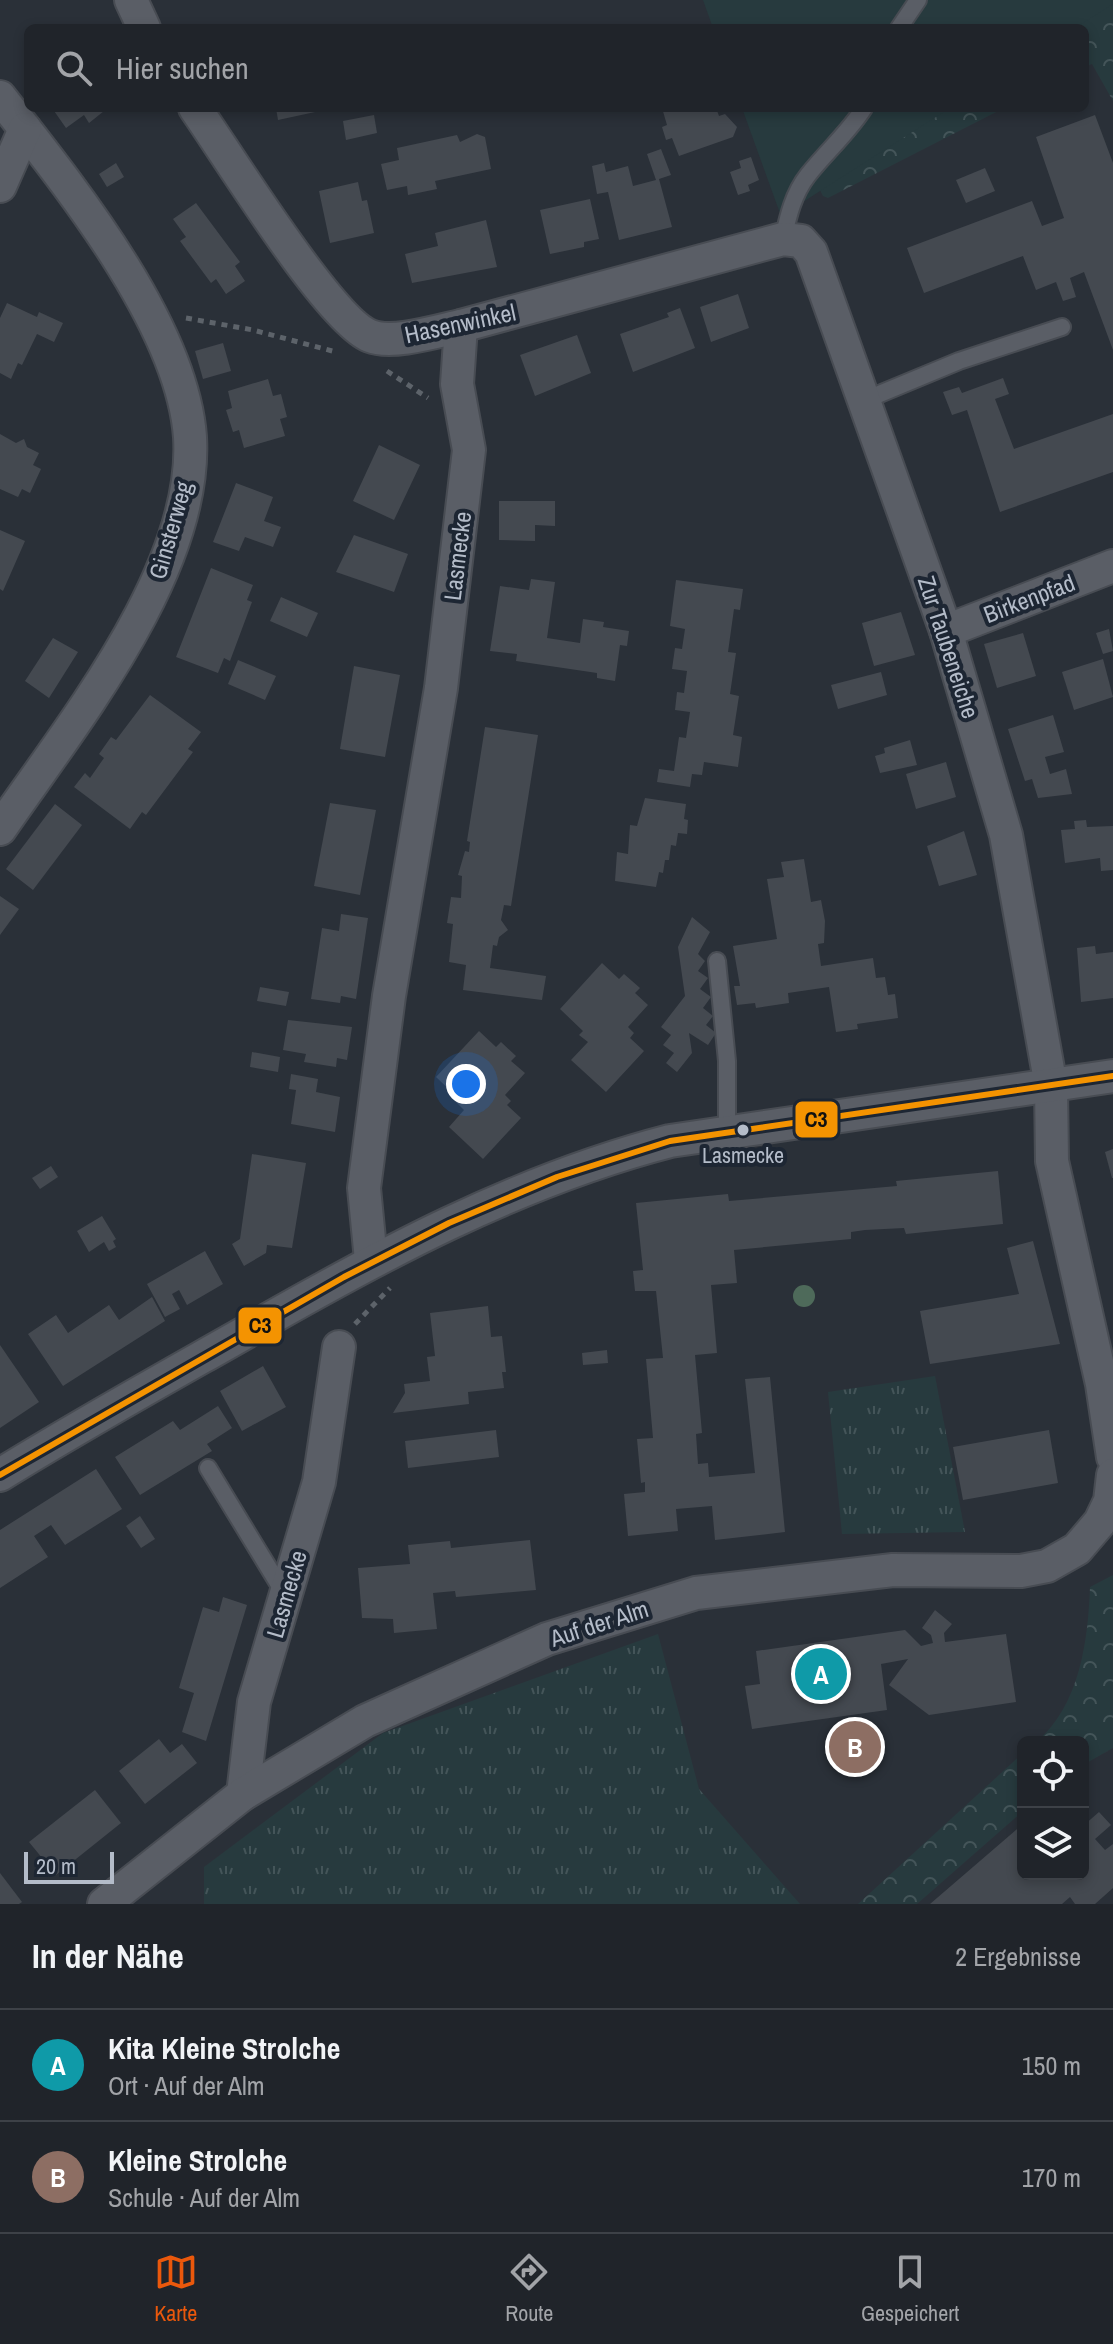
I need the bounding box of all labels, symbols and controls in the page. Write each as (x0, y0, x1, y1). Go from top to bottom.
search box (24, 24, 1089, 112)
icon: search (52, 46, 96, 90)
text: Hier suchen (116, 48, 249, 88)
street label: Hasenwinkel (402, 296, 518, 350)
street label: Ginsterweg (141, 477, 199, 583)
street label: Lasmecke (436, 510, 478, 602)
street label: Birkenpfad (979, 566, 1079, 630)
street label: Zur Taubeneiche (911, 572, 987, 722)
your location (446, 1064, 486, 1104)
line badge: C3 (794, 1100, 839, 1139)
text: C3 (804, 1104, 828, 1134)
marker: Lasmecke (735, 1122, 751, 1138)
place label: Lasmecke (702, 1140, 784, 1170)
line badge: C3 (237, 1306, 283, 1345)
text: C3 (248, 1310, 272, 1340)
street label: Lasmecke (258, 1546, 314, 1642)
street label: Auf der Alm (545, 1592, 652, 1654)
pin: A (795, 1644, 847, 1704)
pin: B (829, 1717, 881, 1777)
map controls (1017, 1736, 1089, 1880)
button: locate (1017, 1736, 1089, 1808)
button: layers (1017, 1808, 1089, 1880)
scale bar (24, 1848, 114, 1884)
text: 20 m (36, 1851, 76, 1881)
text: In der Nähe (32, 1933, 184, 1979)
text: 2 Ergebnisse (955, 1939, 1081, 1974)
text: Kita Kleine Strolche (108, 2028, 340, 2068)
text: A (50, 2048, 66, 2083)
text: 150 m (1022, 2048, 1081, 2083)
text: Ort · Auf der Alm (108, 2068, 264, 2103)
text: Kleine Strolche (108, 2140, 287, 2180)
text: B (50, 2160, 66, 2195)
text: 170 m (1022, 2160, 1081, 2195)
text: Schule · Auf der Alm (108, 2180, 300, 2215)
tab: Karte (154, 2250, 198, 2328)
tab: Route (505, 2250, 553, 2328)
tab: Gespeichert (861, 2250, 959, 2328)

